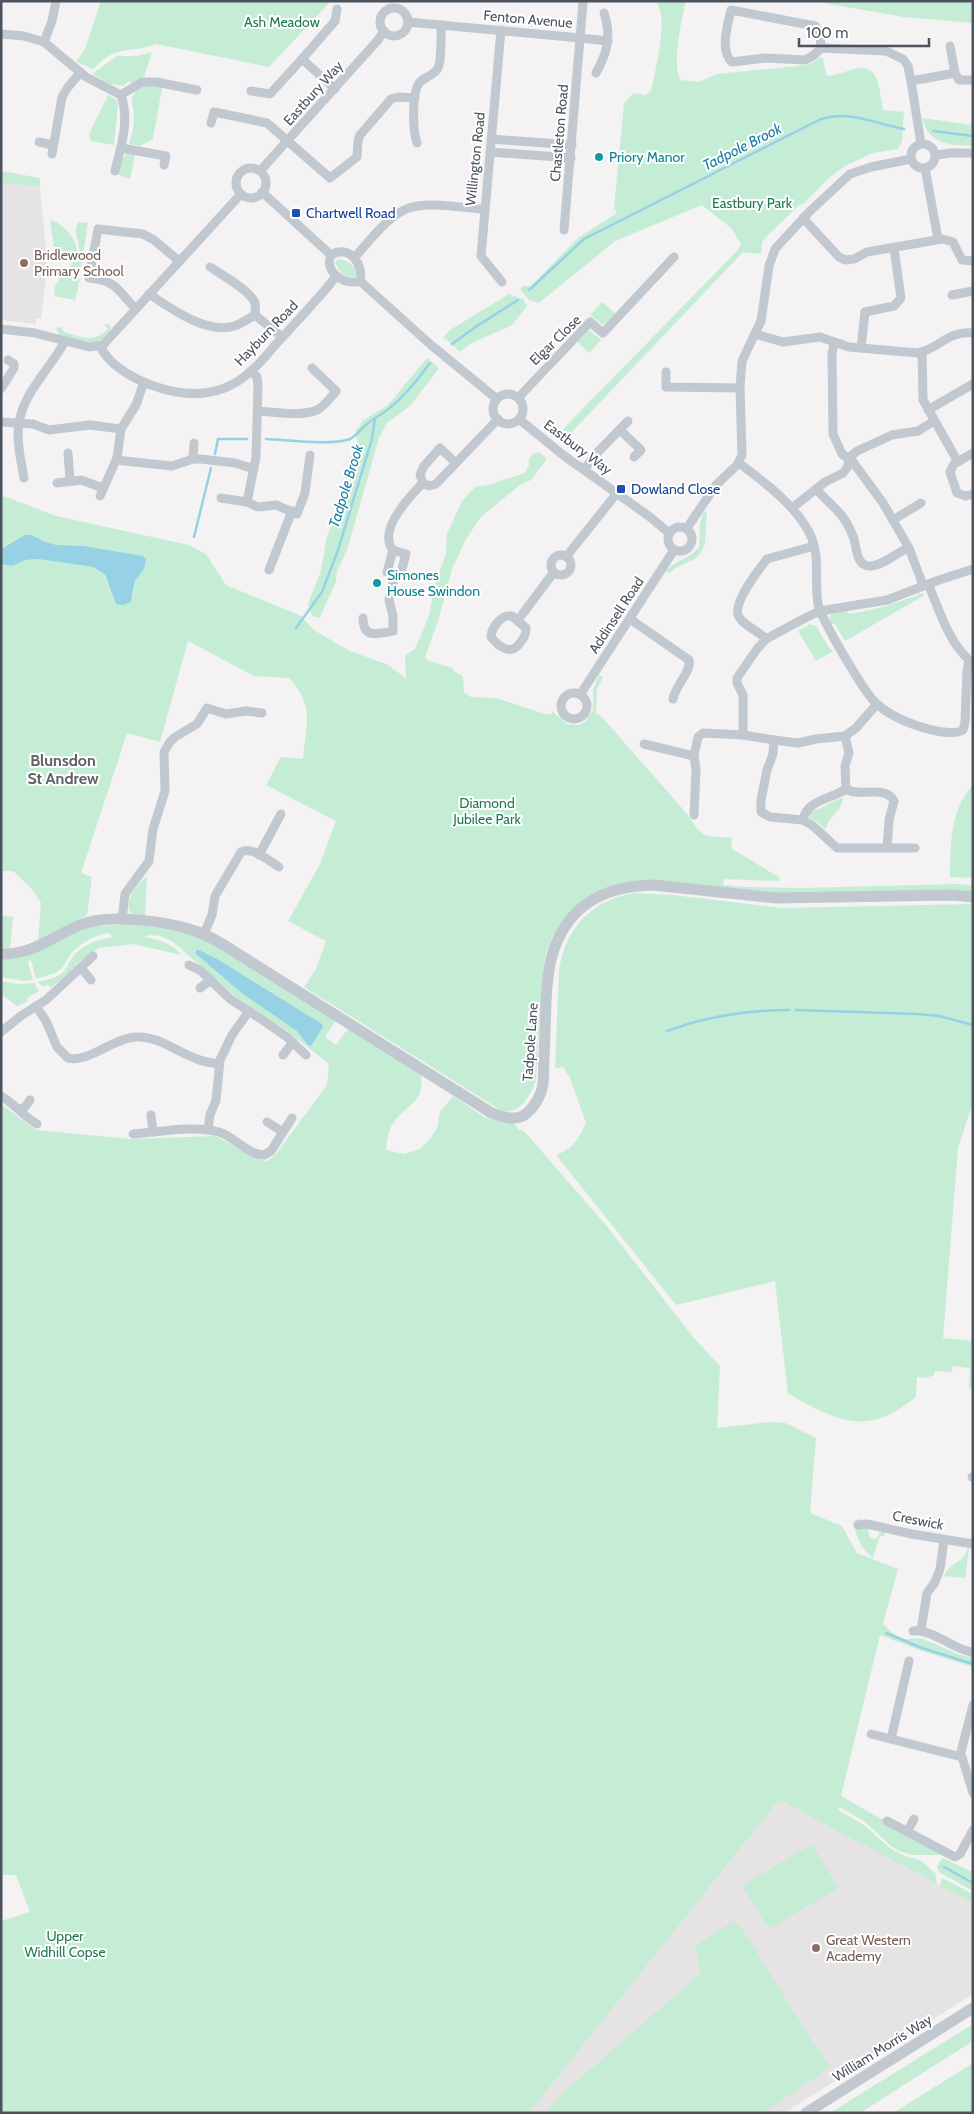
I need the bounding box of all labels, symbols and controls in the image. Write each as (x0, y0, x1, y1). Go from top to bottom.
street label: Fenton Avenue (483, 6, 573, 32)
park label: Ash Meadow (244, 13, 320, 31)
scale bar (799, 15, 929, 47)
text: 100 m (806, 24, 848, 42)
street label: Eastbury Way (279, 57, 347, 129)
street label: Chastleton Road (546, 84, 572, 182)
street label: Willington Road (461, 111, 489, 207)
water label: Tadpole Brook (700, 119, 785, 175)
place label: Priory Manor (609, 148, 685, 166)
marker: Priory Manor (593, 151, 605, 163)
park label: Eastbury Park (712, 194, 793, 212)
place label: Chartwell Road (306, 204, 395, 222)
marker: Chartwell Road (290, 207, 302, 219)
place label: Bridlewood Primary School (34, 246, 124, 280)
marker: Bridlewood Primary School (18, 257, 30, 269)
street label: Hayburn Road (230, 296, 302, 370)
street label: Elgar Close (525, 311, 585, 369)
street label: Eastbury Way (540, 415, 616, 479)
water label: Tadpole Brook (325, 442, 367, 530)
place label: Dowland Close (631, 480, 720, 498)
marker: Dowland Close (615, 483, 627, 495)
place label: Simones House Swindon (387, 566, 480, 600)
street label: Addinsell Road (585, 573, 647, 657)
marker: Simones House Swindon (371, 577, 383, 589)
district label: Blunsdon St Andrew (27, 751, 99, 788)
park label: Diamond Jubilee Park (452, 794, 521, 828)
street label: Tadpole Lane (518, 1002, 542, 1082)
street label: Creswick (891, 1506, 946, 1534)
park label: Upper Widhill Copse (24, 1927, 106, 1961)
place label: Great Western Academy (826, 1931, 911, 1965)
marker: Great Western Academy (810, 1942, 822, 1954)
street label: William Morris Way (829, 2010, 935, 2086)

